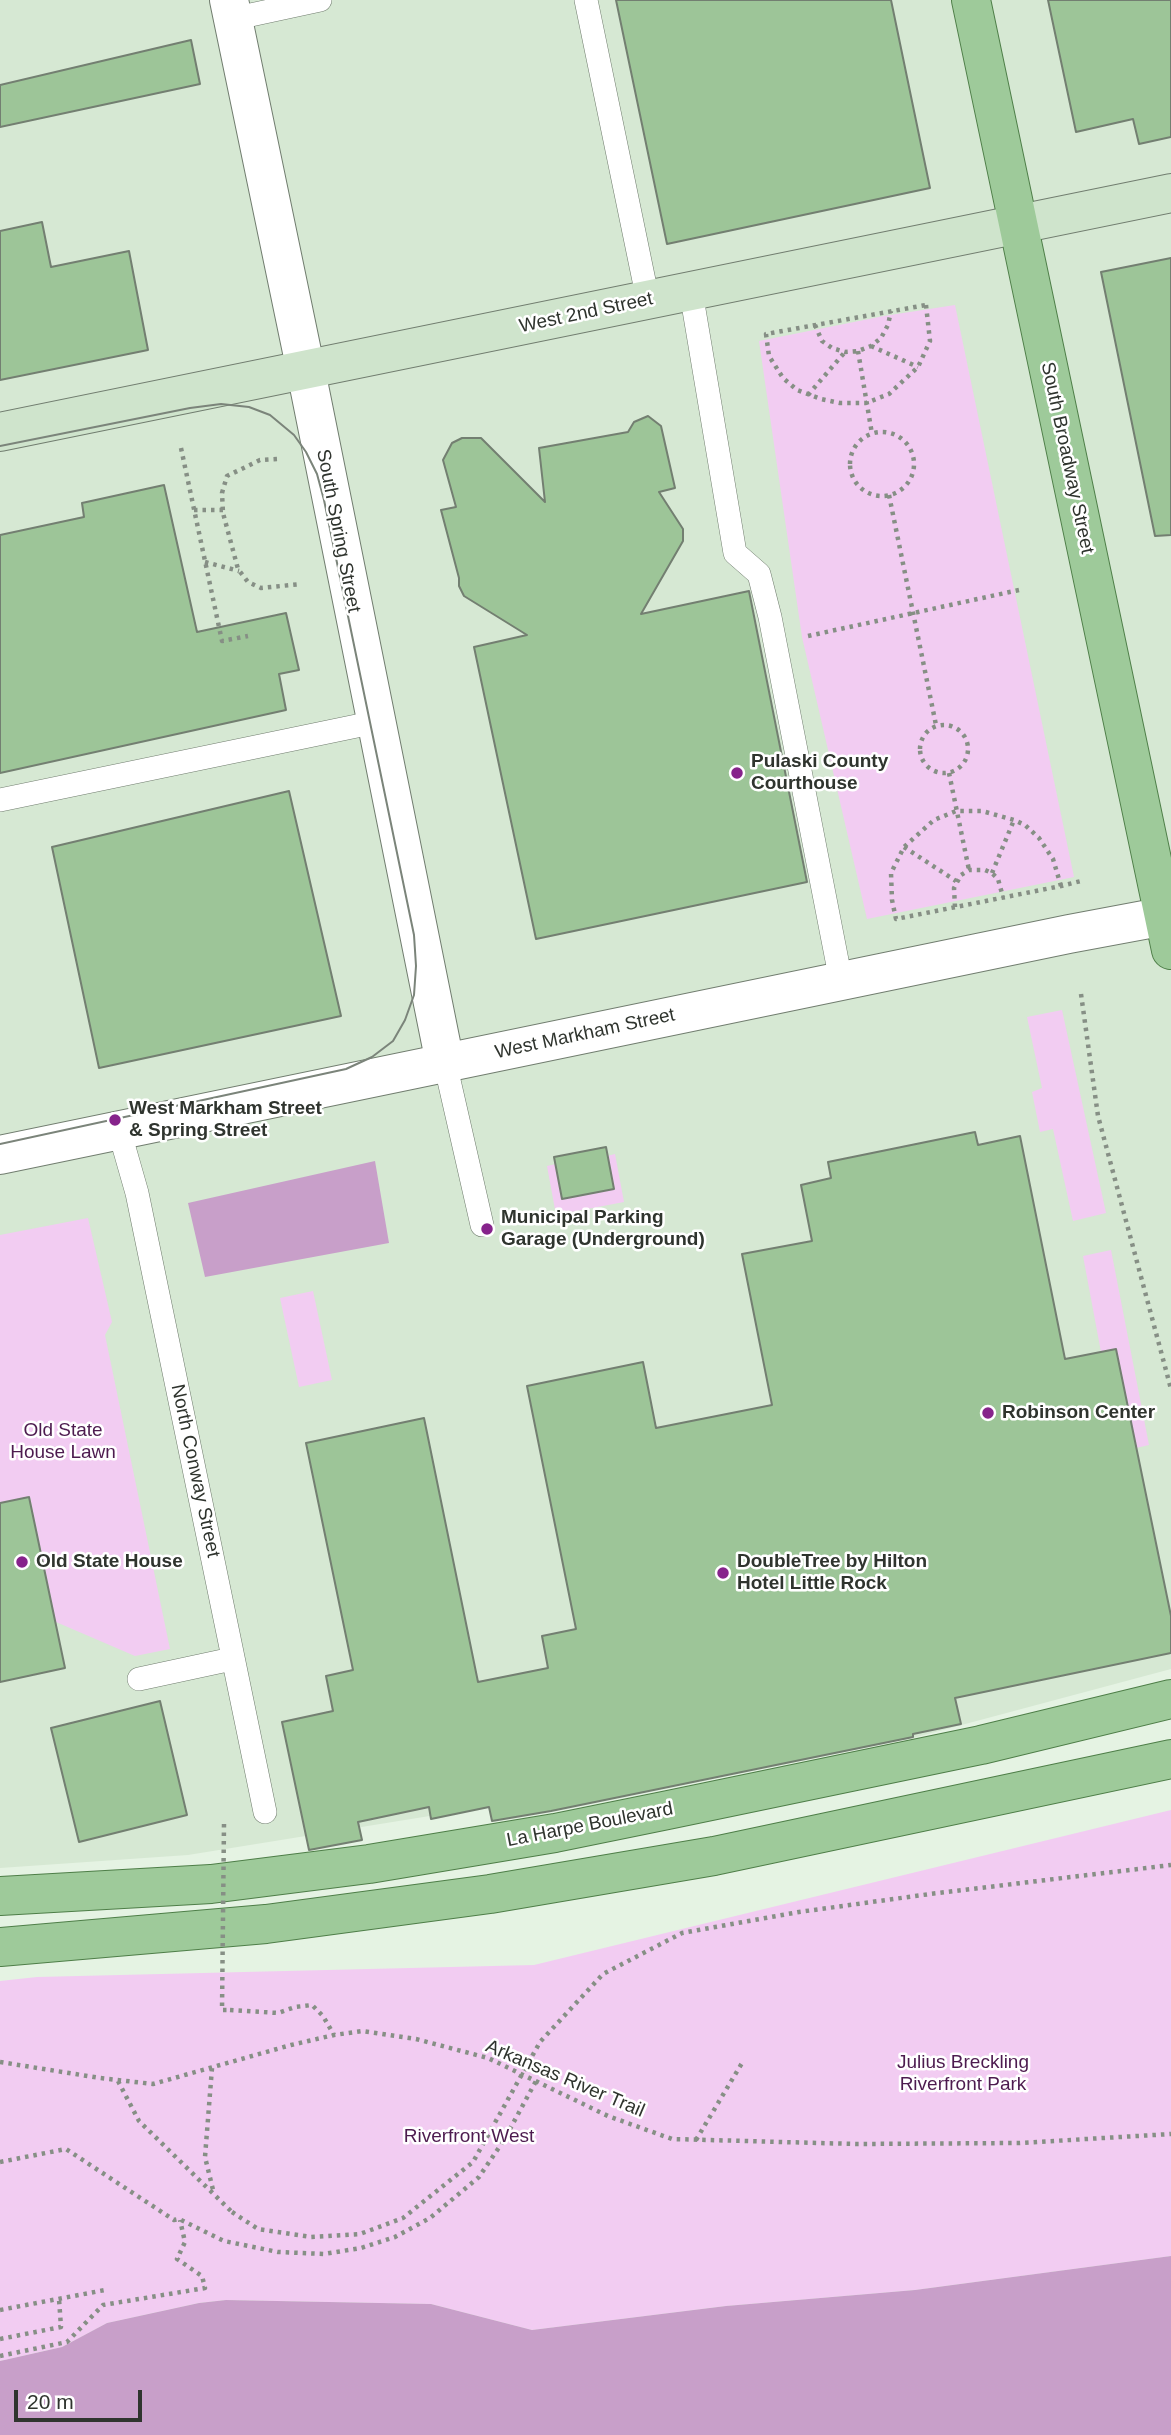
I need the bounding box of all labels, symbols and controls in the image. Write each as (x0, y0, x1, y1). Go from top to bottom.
street label: West 2nd Street (517, 288, 655, 338)
street label: South Broadway Street (1036, 360, 1098, 556)
street label: South Spring Street (311, 447, 365, 615)
place label: Pulaski County Courthouse (751, 751, 888, 795)
marker: Pulaski County Courthouse (729, 765, 745, 781)
street label: West Markham Street (493, 1004, 677, 1064)
place label: West Markham Street & Spring Street (129, 1098, 322, 1142)
marker: West Markham Street & Spring Street (107, 1112, 123, 1128)
place label: Municipal Parking Garage (Underground) (501, 1207, 705, 1251)
marker: Municipal Parking Garage (Underground) (479, 1221, 495, 1237)
street label: North Conway Street (166, 1382, 224, 1560)
place label: Robinson Center (1002, 1402, 1155, 1424)
marker: Robinson Center (980, 1405, 996, 1421)
park label: Old State House Lawn (10, 1420, 116, 1464)
place label: Old State House (36, 1551, 183, 1573)
place label: DoubleTree by Hilton Hotel Little Rock (737, 1551, 927, 1595)
marker: Old State House (14, 1554, 30, 1570)
marker: DoubleTree by Hilton Hotel Little Rock (715, 1565, 731, 1581)
street label: La Harpe Boulevard (505, 1798, 675, 1852)
street label: Arkansas River Trail (482, 2035, 648, 2123)
park label: Julius Breckling Riverfront Park (897, 2052, 1029, 2096)
park label: Riverfront West (404, 2126, 534, 2148)
scale bar (18, 2376, 145, 2420)
text: 20 m (27, 2390, 74, 2413)

